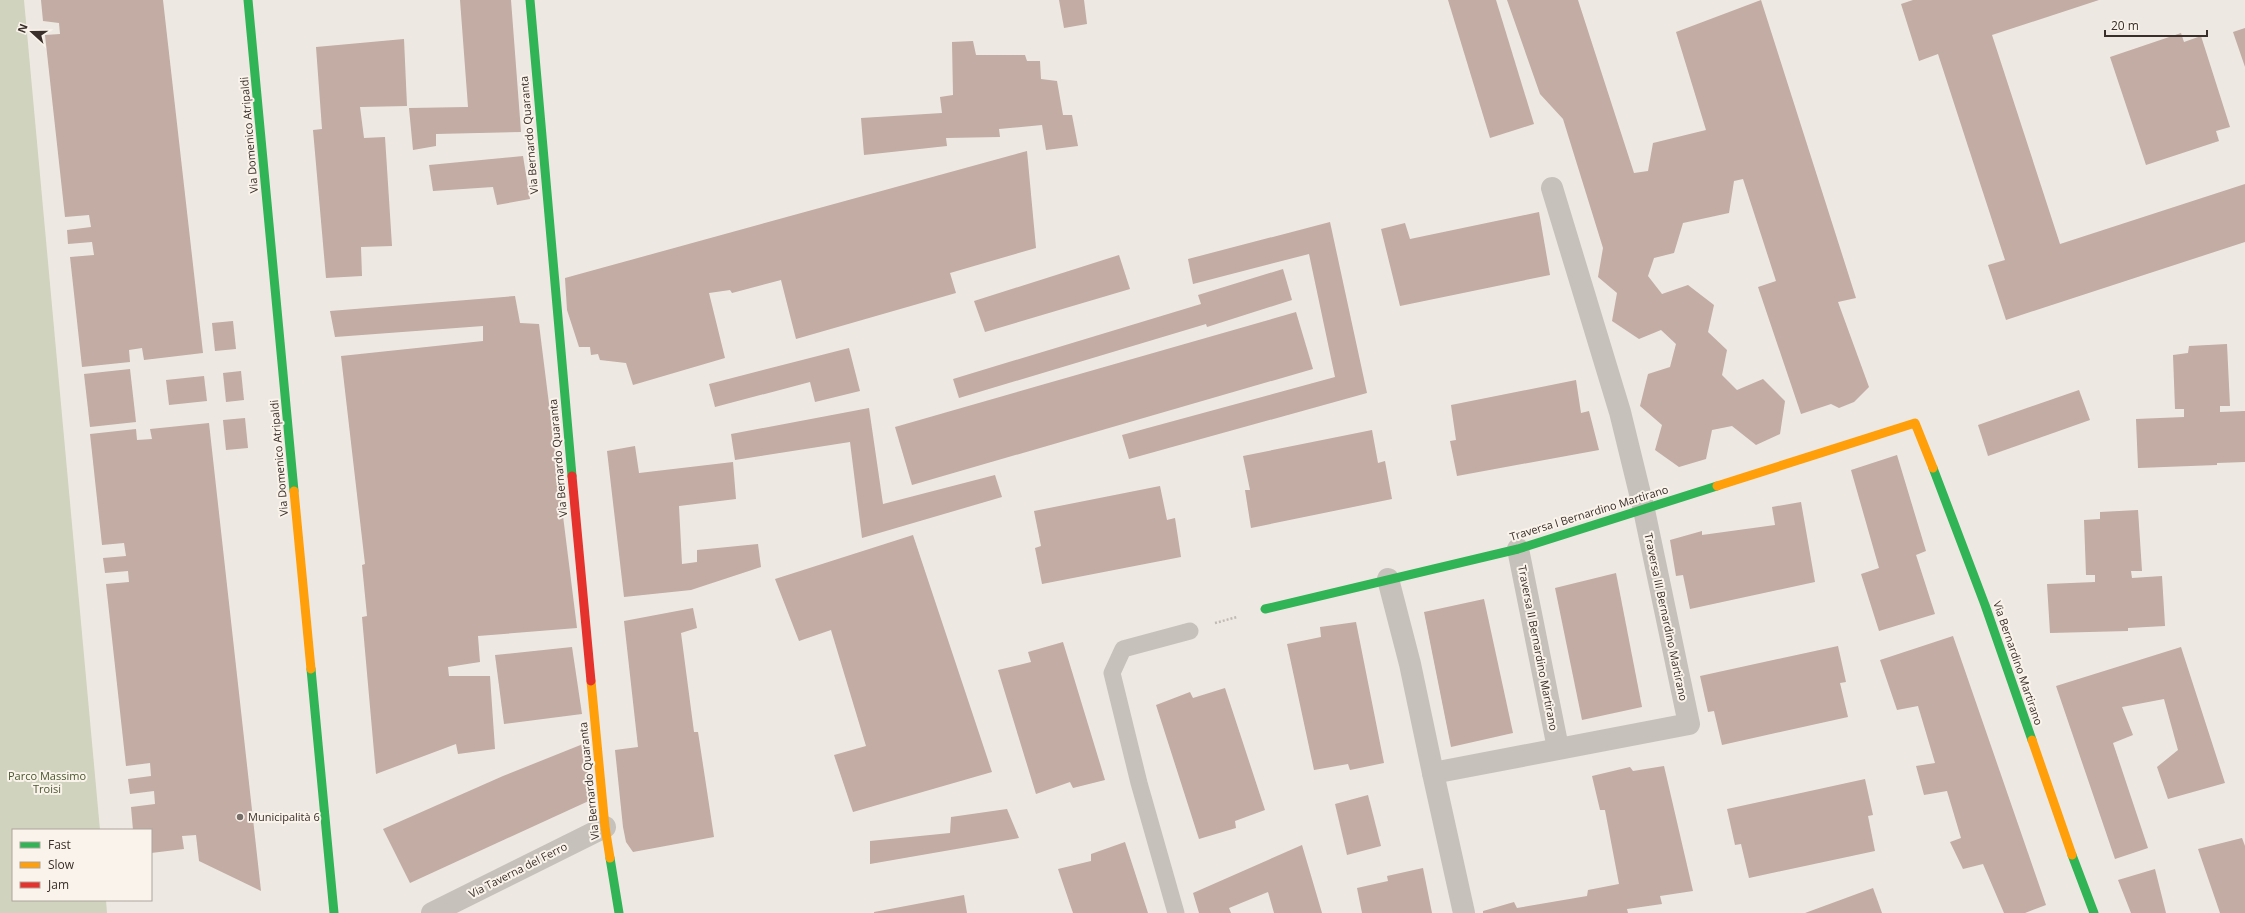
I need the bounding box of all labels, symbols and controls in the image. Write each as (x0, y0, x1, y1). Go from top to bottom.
north arrow (12, 12, 52, 52)
scale bar (2105, 12, 2207, 38)
text: 20 m (2111, 17, 2139, 34)
text: N (14, 21, 31, 35)
street label: Via Bernardo Quaranta (516, 75, 541, 195)
street label: Via Domenico Atripaldi (236, 76, 261, 194)
street label: Via Bernardo Quaranta (545, 398, 570, 518)
street label: Via Domenico Atripaldi (266, 399, 291, 517)
street label: Traversa I Bernardino Martirano (1508, 481, 1670, 544)
street label: Traversa III Bernardino Martirano (1641, 532, 1692, 703)
street label: Traversa II Bernardino Martirano (1515, 564, 1562, 732)
street label: Via Bernardino Martirano (1990, 599, 2047, 727)
street label: Via Bernardo Quaranta (575, 721, 602, 841)
park label: Parco Massimo Troisi (8, 768, 86, 796)
place label: Municipalità 6 (248, 809, 320, 824)
marker: Municipalità 6 (235, 812, 245, 822)
legend (12, 829, 152, 901)
text: Fast (48, 836, 71, 853)
street label: Via Taverna del Ferro (466, 838, 570, 901)
text: Slow (48, 856, 75, 873)
text: Jam (47, 876, 69, 893)

